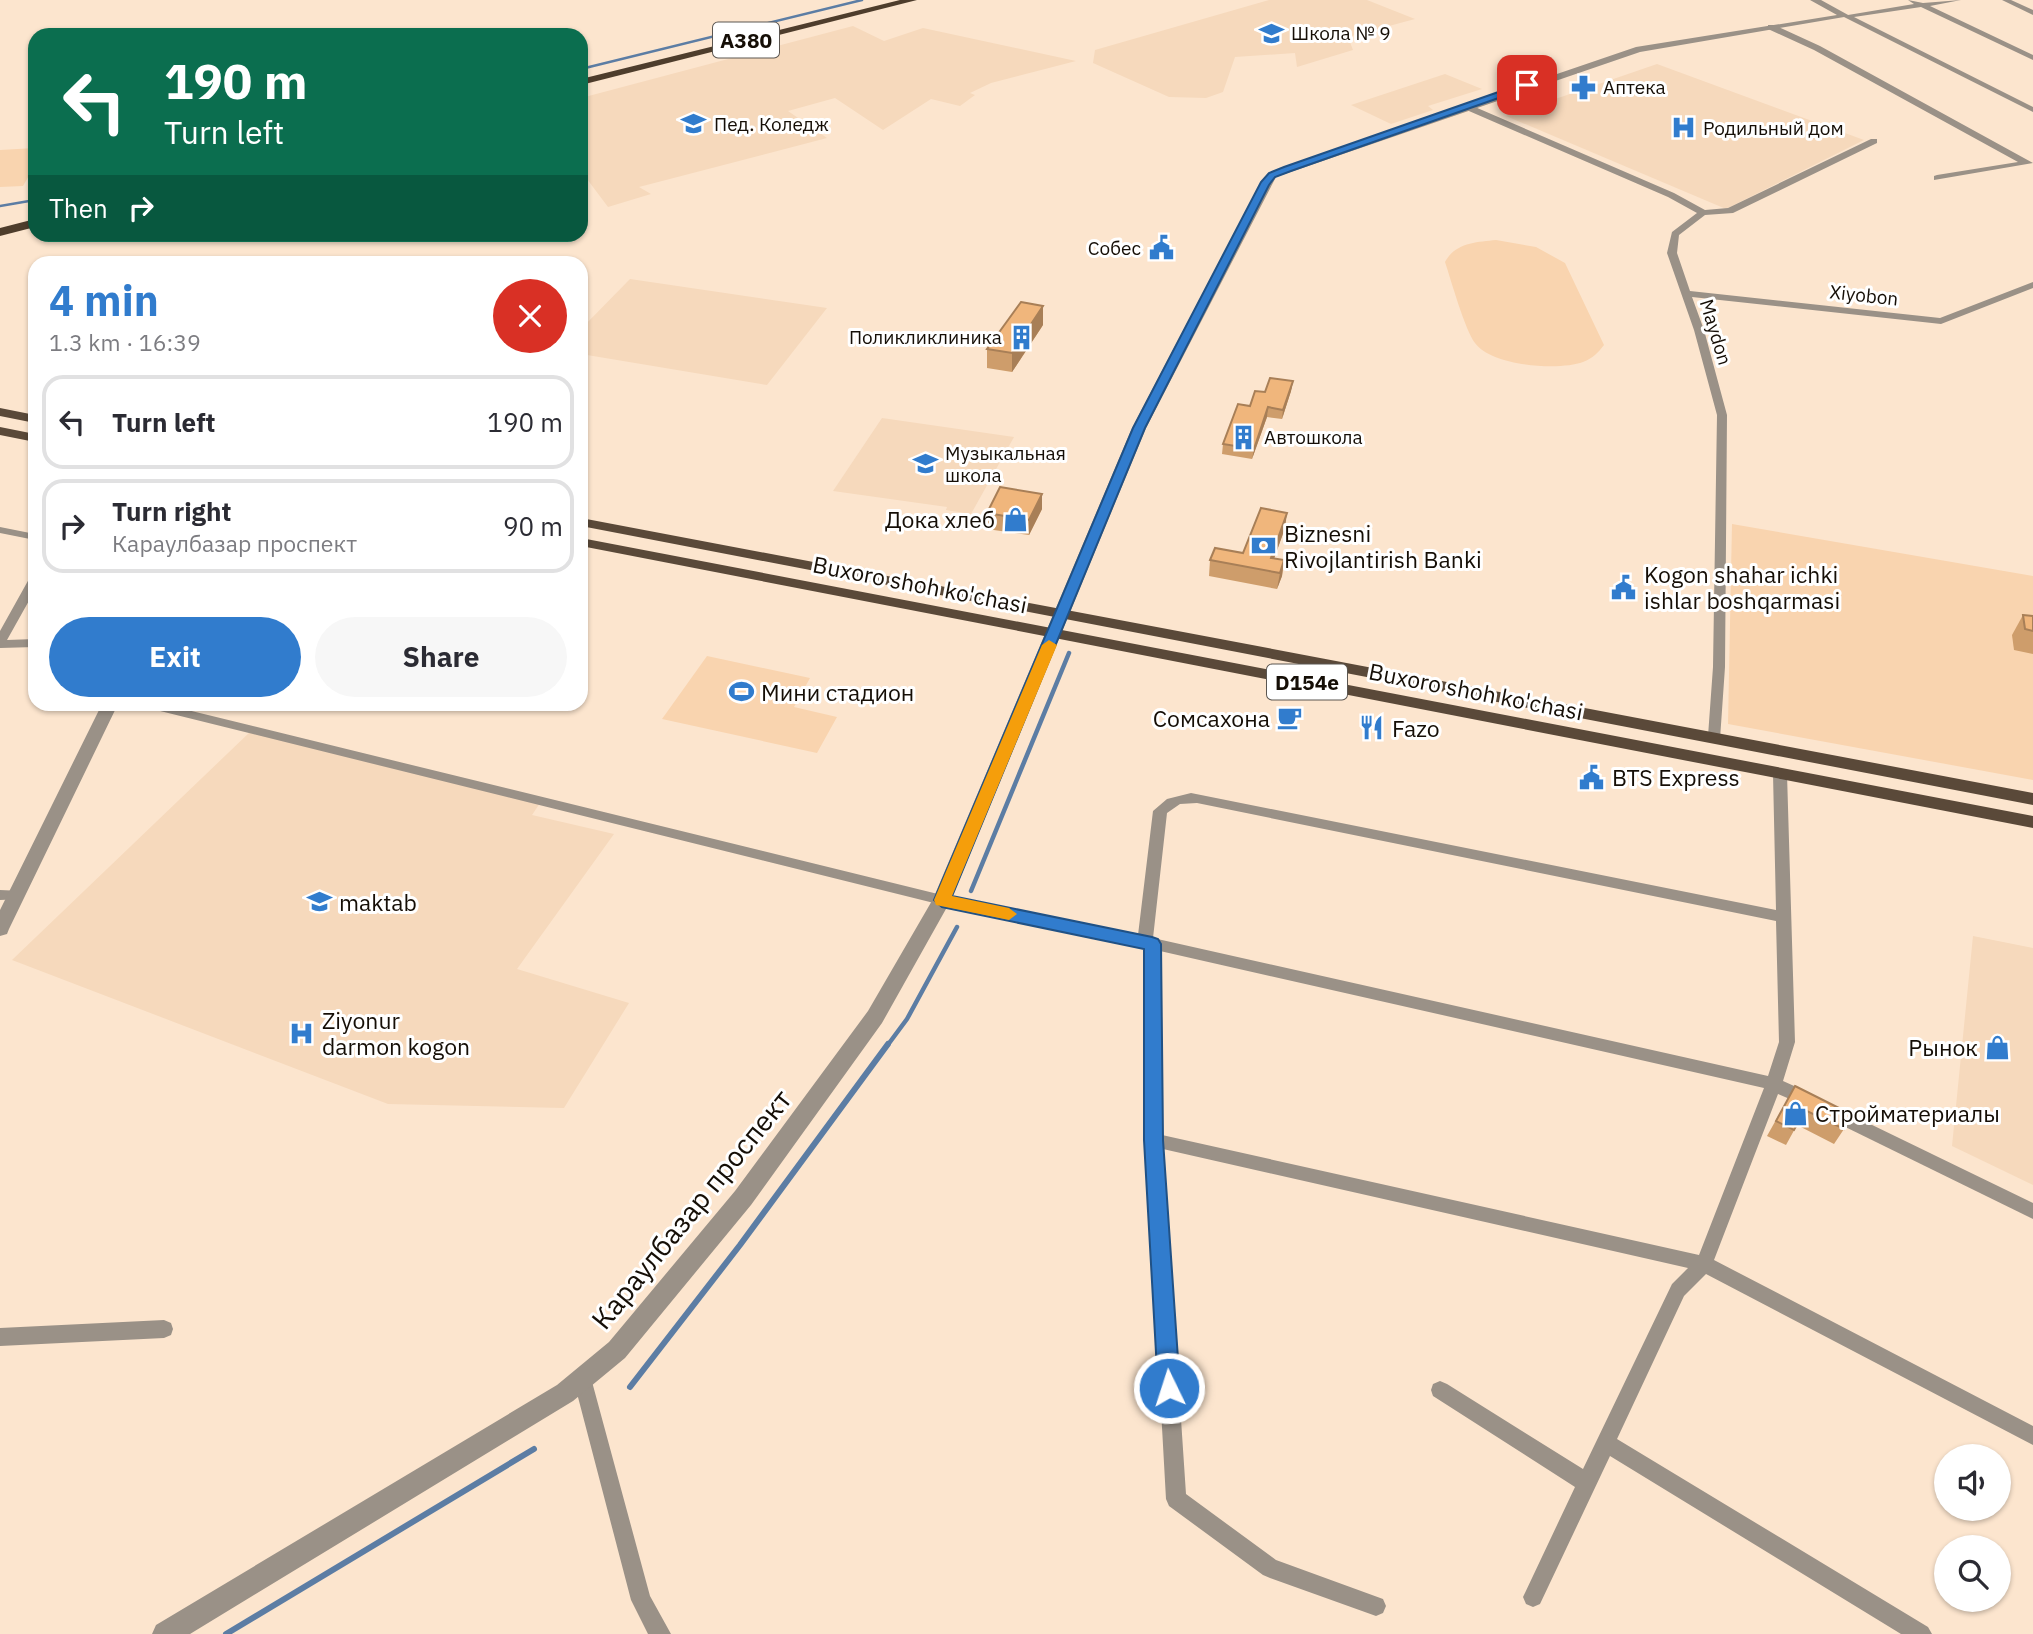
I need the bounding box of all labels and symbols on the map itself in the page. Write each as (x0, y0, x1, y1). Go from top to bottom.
school or university icon: Школа № 9 (1257, 19, 1285, 47)
place label: Школа № 9 (1291, 21, 1391, 45)
road number: A380 (713, 22, 779, 58)
pin (1497, 55, 1557, 115)
pharmacy icon: Аптека (1569, 73, 1597, 101)
place label: Аптека (1603, 75, 1666, 99)
school or university icon: Пед. Коледж (680, 110, 708, 138)
place label: Пед. Коледж (714, 112, 829, 136)
hospital icon: Родильный дом (1669, 114, 1697, 142)
place label: Родильный дом (1703, 116, 1844, 140)
public building icon: Собеc (1147, 234, 1175, 262)
place label: Собеc (1088, 236, 1141, 260)
street label: Xiyobon (1828, 279, 1900, 311)
street label: Maydon (1695, 296, 1737, 368)
building icon: Поликликлиника (1008, 323, 1036, 351)
place label: Поликликлиника (849, 325, 1002, 349)
building icon: Автошкола (1230, 423, 1258, 451)
place label: Автошкола (1264, 425, 1363, 449)
place label: Музыкальная школа (945, 441, 1066, 487)
school or university icon: Музыкальная школа (911, 450, 939, 478)
place label: Дока хлеб (885, 504, 995, 534)
shop icon: Дока хлеб (1001, 505, 1029, 533)
place label: Biznesni Rivojlantirish Banki (1284, 518, 1482, 574)
bank icon: Biznesni Rivojlantirish Banki (1250, 532, 1278, 560)
street label: Buxoro shoh ko'chasi (810, 549, 1030, 619)
place label: Kogon shahar ichki ishlar boshqarmasi (1644, 559, 1840, 615)
public building icon: Kogon shahar ichki ishlar boshqarmasi (1610, 573, 1638, 601)
street label: Buxoro shoh ko'chasi (1366, 656, 1586, 726)
road number: D154e (1267, 664, 1347, 700)
place label: Мини стадион (761, 677, 914, 707)
sports icon: Мини стадион (727, 678, 755, 706)
place label: Сомсахона (1153, 703, 1270, 733)
cafe icon: Сомсахона (1276, 704, 1304, 732)
place label: Fazo (1392, 713, 1440, 743)
restaurant icon: Fazo (1358, 714, 1386, 742)
place label: BTS Express (1612, 762, 1740, 792)
public building icon: BTS Express (1578, 763, 1606, 791)
place label: maktab (339, 887, 417, 917)
school or university icon: maktab (305, 888, 333, 916)
place label: Ziyonur darmon kogon (322, 1005, 470, 1061)
hospital icon: Ziyonur darmon kogon (288, 1019, 316, 1047)
place label: Рынок (1908, 1032, 1978, 1062)
shop icon: Рынок (1984, 1033, 2012, 1061)
street label: Караулбазар проспект (583, 1081, 799, 1337)
place label: Стройматериалы (1815, 1098, 2000, 1128)
shop icon: Стройматериалы (1781, 1099, 1809, 1127)
position arrow (1132, 1351, 1206, 1425)

